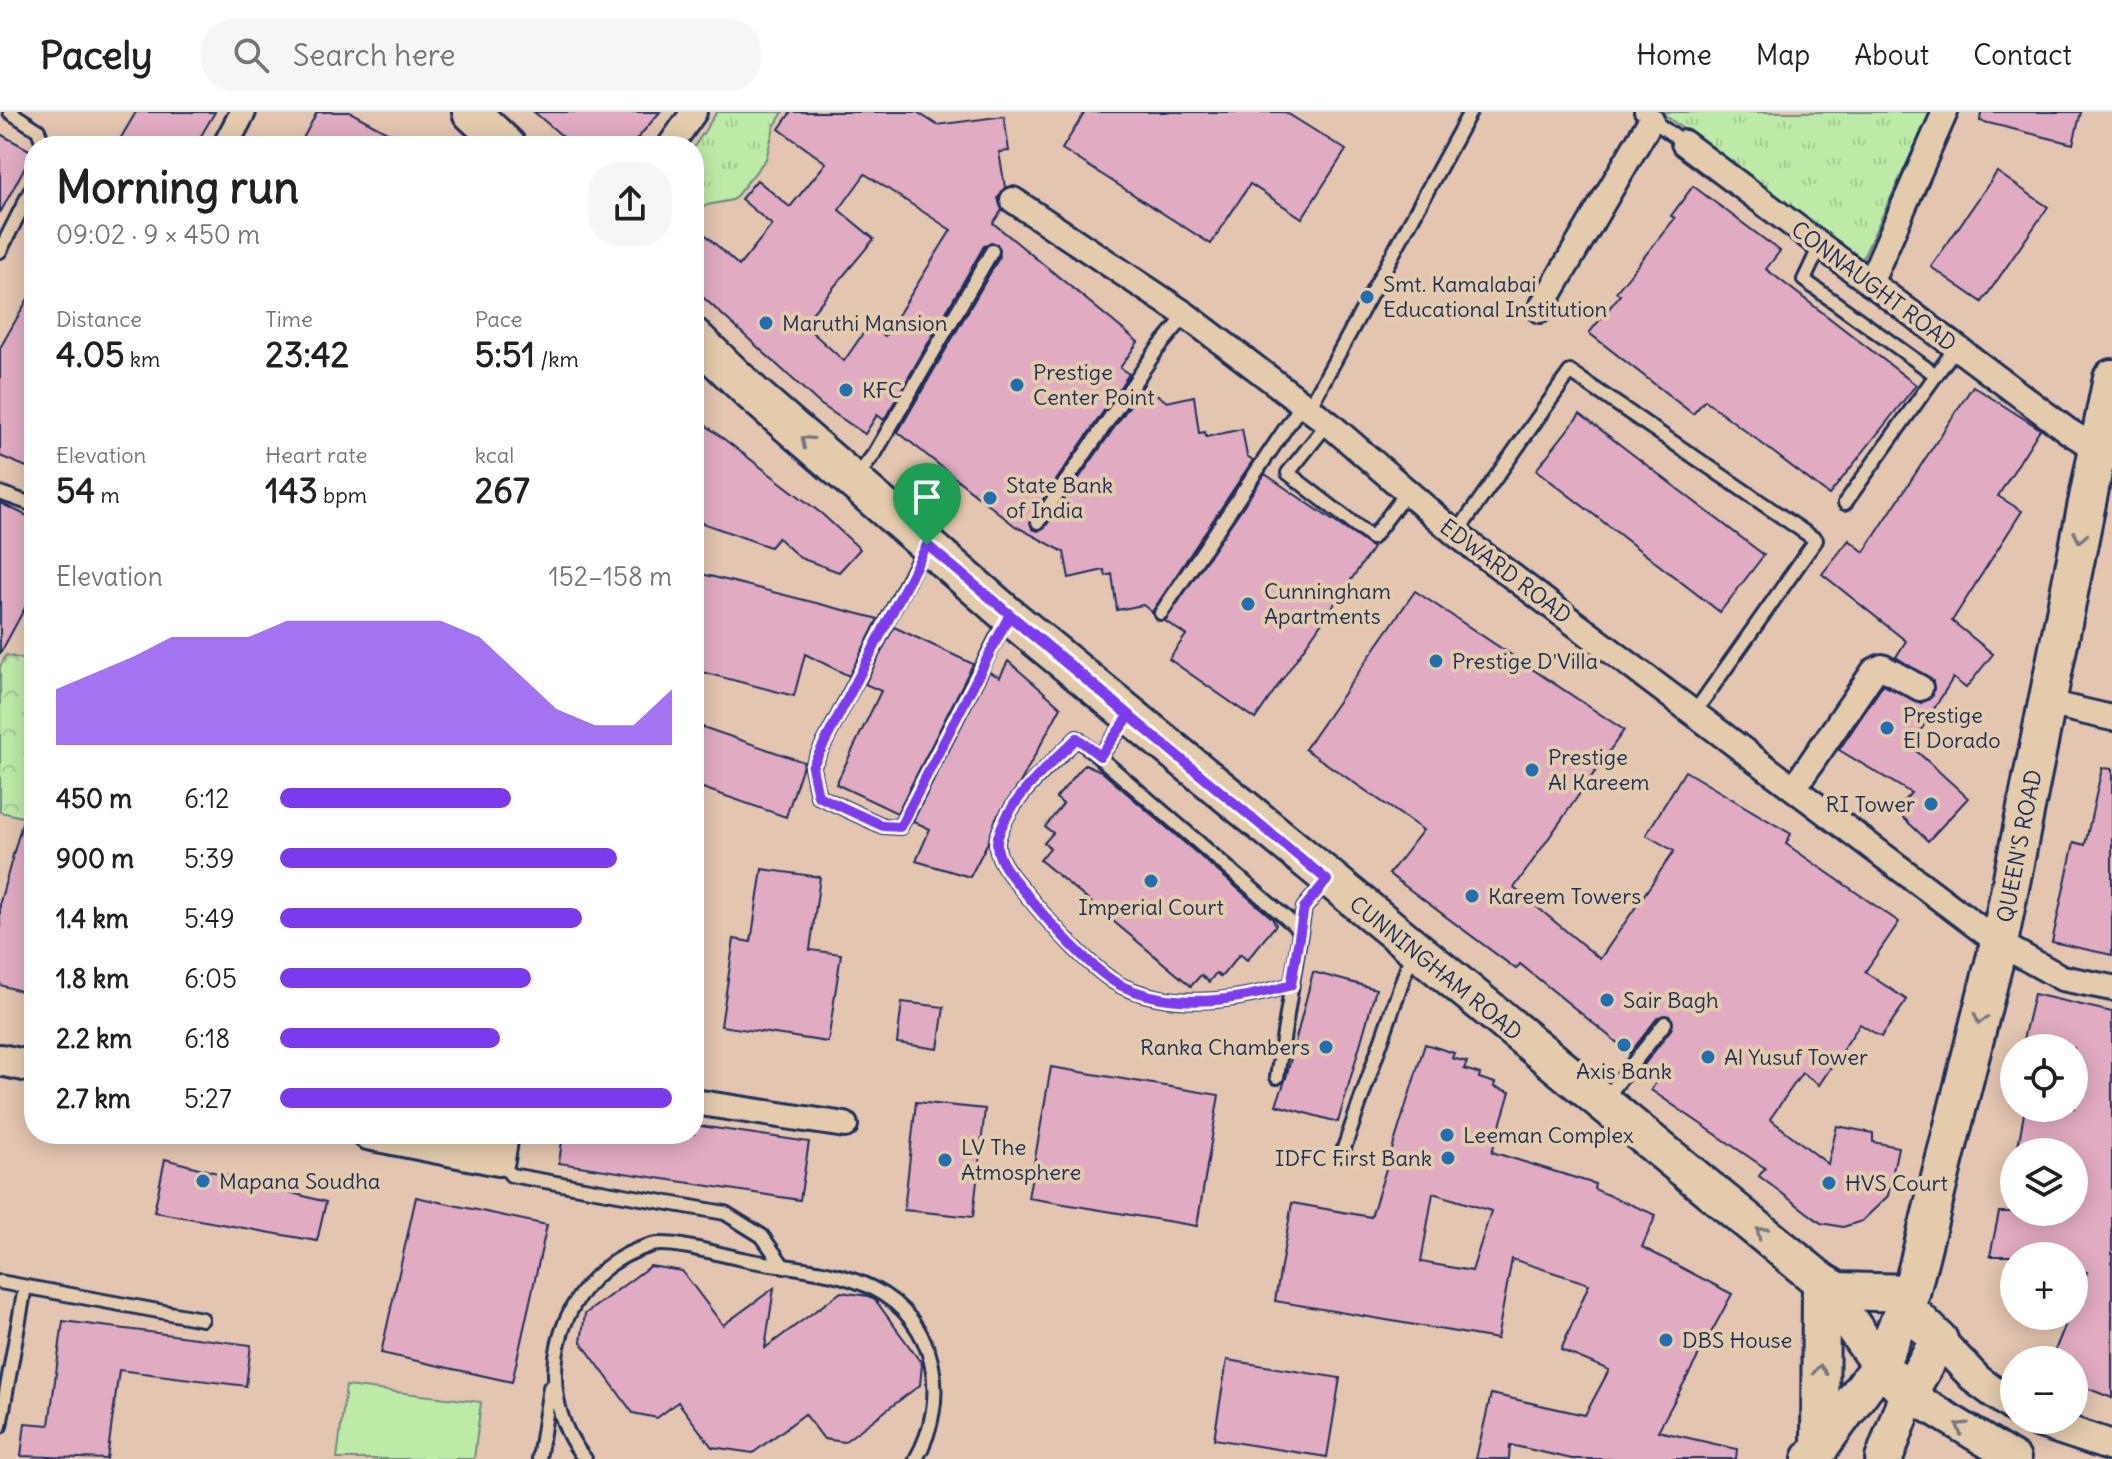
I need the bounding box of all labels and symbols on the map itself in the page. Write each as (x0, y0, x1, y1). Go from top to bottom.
street label: CONNAUGHT ROAD (1786, 215, 1962, 357)
place label: Smt. Kamalabai Educational Institution (1383, 270, 1607, 323)
marker: Smt. Kamalabai Educational Institution (1358, 288, 1376, 306)
place label: Maruthi Mansion (782, 309, 947, 337)
marker: Maruthi Mansion (757, 314, 775, 332)
place label: Prestige Center Point (1033, 358, 1155, 411)
place label: KFC (862, 376, 902, 404)
marker: Prestige Center Point (1008, 376, 1026, 394)
marker: KFC (837, 381, 855, 399)
one-way arrow (801, 436, 816, 450)
pin (893, 463, 961, 545)
place label: State Bank of India (1006, 471, 1113, 524)
marker: State Bank of India (981, 489, 999, 507)
street label: EDWARD ROAD (1435, 512, 1577, 630)
one-way arrow (2073, 531, 2090, 544)
place label: Cunningham Apartments (1264, 577, 1391, 630)
marker: Cunningham Apartments (1239, 595, 1257, 613)
place label: Prestige D'Villa (1452, 647, 1598, 675)
marker: Prestige D'Villa (1427, 652, 1445, 670)
place label: Prestige El Dorado (1903, 701, 2001, 754)
marker: Prestige El Dorado (1878, 719, 1896, 737)
place label: Prestige Al Kareem (1548, 743, 1650, 796)
marker: Prestige Al Kareem (1523, 761, 1541, 779)
street label: QUEEN'S ROAD (1990, 767, 2048, 925)
place label: RI Tower (1826, 790, 1915, 818)
marker: RI Tower (1922, 795, 1940, 813)
marker: Imperial Court (1142, 872, 1160, 890)
place label: Kareem Towers (1488, 882, 1641, 910)
marker: Kareem Towers (1463, 887, 1481, 905)
street label: CUNNINGHAM ROAD (1344, 890, 1528, 1046)
place label: Imperial Court (1078, 893, 1224, 921)
place label: Sair Bagh (1623, 986, 1719, 1014)
marker: Sair Bagh (1598, 991, 1616, 1009)
one-way arrow (1973, 1012, 1990, 1025)
place label: Ranka Chambers (1140, 1033, 1310, 1061)
marker: Axis Bank (1615, 1036, 1633, 1054)
marker: Ranka Chambers (1317, 1038, 1335, 1056)
place label: Al Yusuf Tower (1724, 1043, 1868, 1071)
marker: Al Yusuf Tower (1699, 1048, 1717, 1066)
place label: Axis Bank (1576, 1057, 1672, 1085)
place label: Leeman Complex (1463, 1121, 1634, 1149)
marker: Leeman Complex (1438, 1126, 1456, 1144)
place label: LV The Atmosphere (961, 1133, 1081, 1186)
place label: IDFC First Bank (1275, 1144, 1432, 1172)
marker: IDFC First Bank (1439, 1149, 1457, 1167)
marker: LV The Atmosphere (936, 1151, 954, 1169)
place label: Mapana Soudha (219, 1167, 380, 1195)
place label: HVS Court (1845, 1169, 1948, 1197)
marker: Mapana Soudha (194, 1172, 212, 1190)
marker: HVS Court (1820, 1174, 1838, 1192)
one-way arrow (1756, 1227, 1770, 1242)
place label: DBS House (1682, 1326, 1792, 1354)
marker: DBS House (1657, 1331, 1675, 1349)
one-way arrow (1812, 1363, 1829, 1376)
one-way arrow (1955, 1421, 1970, 1436)

